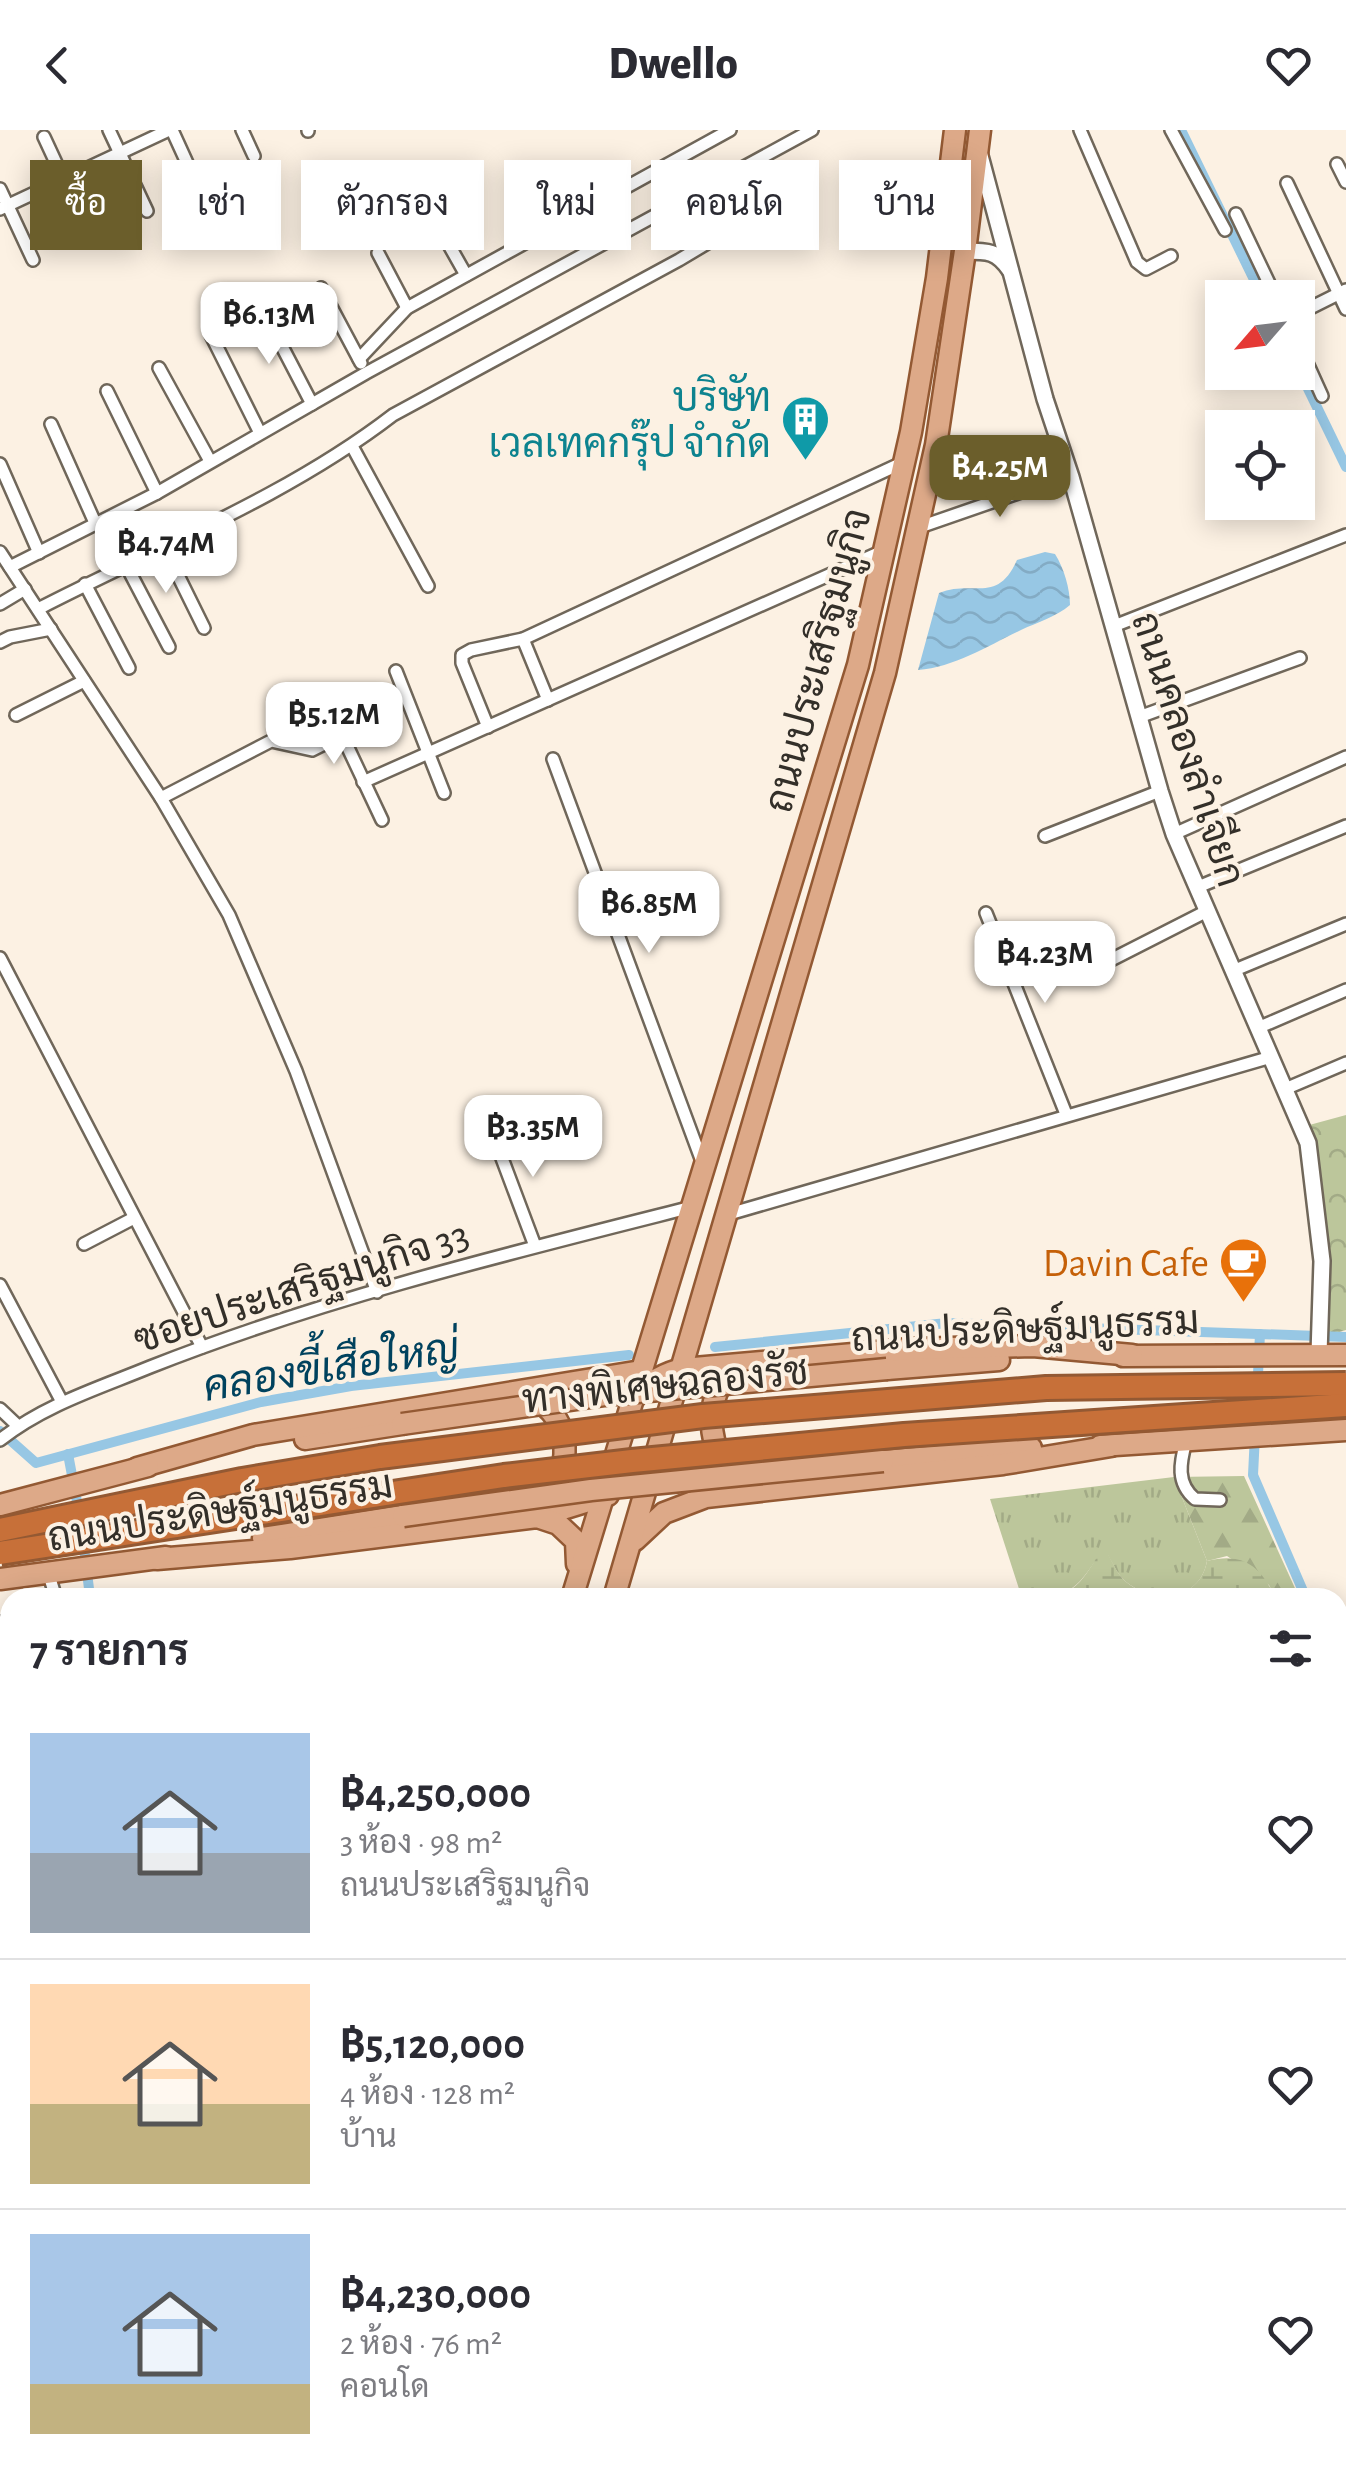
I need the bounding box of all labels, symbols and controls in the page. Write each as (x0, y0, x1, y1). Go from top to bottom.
icon: back (30, 38, 85, 93)
icon: heart (1261, 38, 1316, 93)
text: Dwello (608, 42, 738, 87)
chip: ซื้อ (30, 160, 142, 250)
chip: เช่า (162, 160, 281, 250)
chip: ตัวกรอง (301, 160, 484, 250)
chip: ใหม่ (504, 160, 631, 250)
chip: คอนโด (651, 160, 819, 250)
chip: บ้าน (839, 160, 971, 250)
north arrow (1205, 280, 1315, 390)
map controls (1205, 280, 1315, 520)
pin: ฿6.13M (188, 282, 350, 367)
text: ฿6.13M (223, 298, 315, 330)
place label: บริษัท เวลเทคกรุ๊ป จำกัด (489, 373, 771, 471)
building icon: บริษัท เวลเทคกรุ๊ป จำกัด (780, 394, 832, 462)
button: locate (1205, 410, 1315, 520)
pin: ฿4.25M (919, 435, 1081, 520)
text: ฿4.25M (951, 451, 1049, 483)
street label: ถนนประเสริฐมนูกิจ (754, 503, 885, 818)
pin: ฿4.74M (85, 511, 247, 596)
text: ฿4.74M (117, 527, 215, 559)
street label: ถนนคลองลำเจียก (1124, 605, 1258, 892)
pin: ฿5.12M (253, 682, 415, 767)
text: ฿5.12M (288, 698, 380, 730)
pin: ฿6.85M (568, 871, 730, 956)
text: ฿6.85M (600, 887, 698, 919)
pin: ฿4.23M (964, 921, 1126, 1006)
text: ฿4.23M (996, 937, 1094, 969)
pin: ฿3.35M (452, 1095, 614, 1180)
text: ฿3.35M (486, 1111, 580, 1143)
street label: ซอยประเสริฐมนูกิจ 33 (128, 1210, 476, 1367)
cafe icon: Davin Cafe (1218, 1236, 1270, 1304)
place label: Davin Cafe (1043, 1244, 1209, 1284)
street label: ถนนประดิษฐ์มนูธรรม (850, 1293, 1200, 1365)
water label: คลองขี้เสือใหญ่ (197, 1307, 465, 1412)
street label: ทางพิเศษฉลองรัช (520, 1345, 810, 1421)
street label: ถนนประดิษฐ์มนูธรรม (44, 1457, 396, 1565)
icon: filters (1263, 1621, 1318, 1676)
text: 7 รายการ (30, 1631, 189, 1673)
icon: home (110, 1773, 230, 1893)
text: ฿4,250,000 (340, 1773, 531, 1815)
icon: heart (1263, 1806, 1318, 1861)
text: 3 ห้อง · 98 m² (340, 1827, 502, 1859)
text: ถนนประเสริฐมนูกิจ (340, 1870, 590, 1902)
icon: home (110, 2024, 230, 2144)
text: ฿5,120,000 (340, 2024, 525, 2066)
icon: heart (1263, 2057, 1318, 2112)
text: 4 ห้อง · 128 m² (340, 2078, 515, 2110)
text: บ้าน (340, 2121, 397, 2153)
icon: home (110, 2274, 230, 2394)
text: ฿4,230,000 (340, 2274, 531, 2316)
icon: heart (1263, 2307, 1318, 2362)
text: 2 ห้อง · 76 m² (340, 2328, 502, 2360)
text: คอนโด (340, 2371, 430, 2403)

